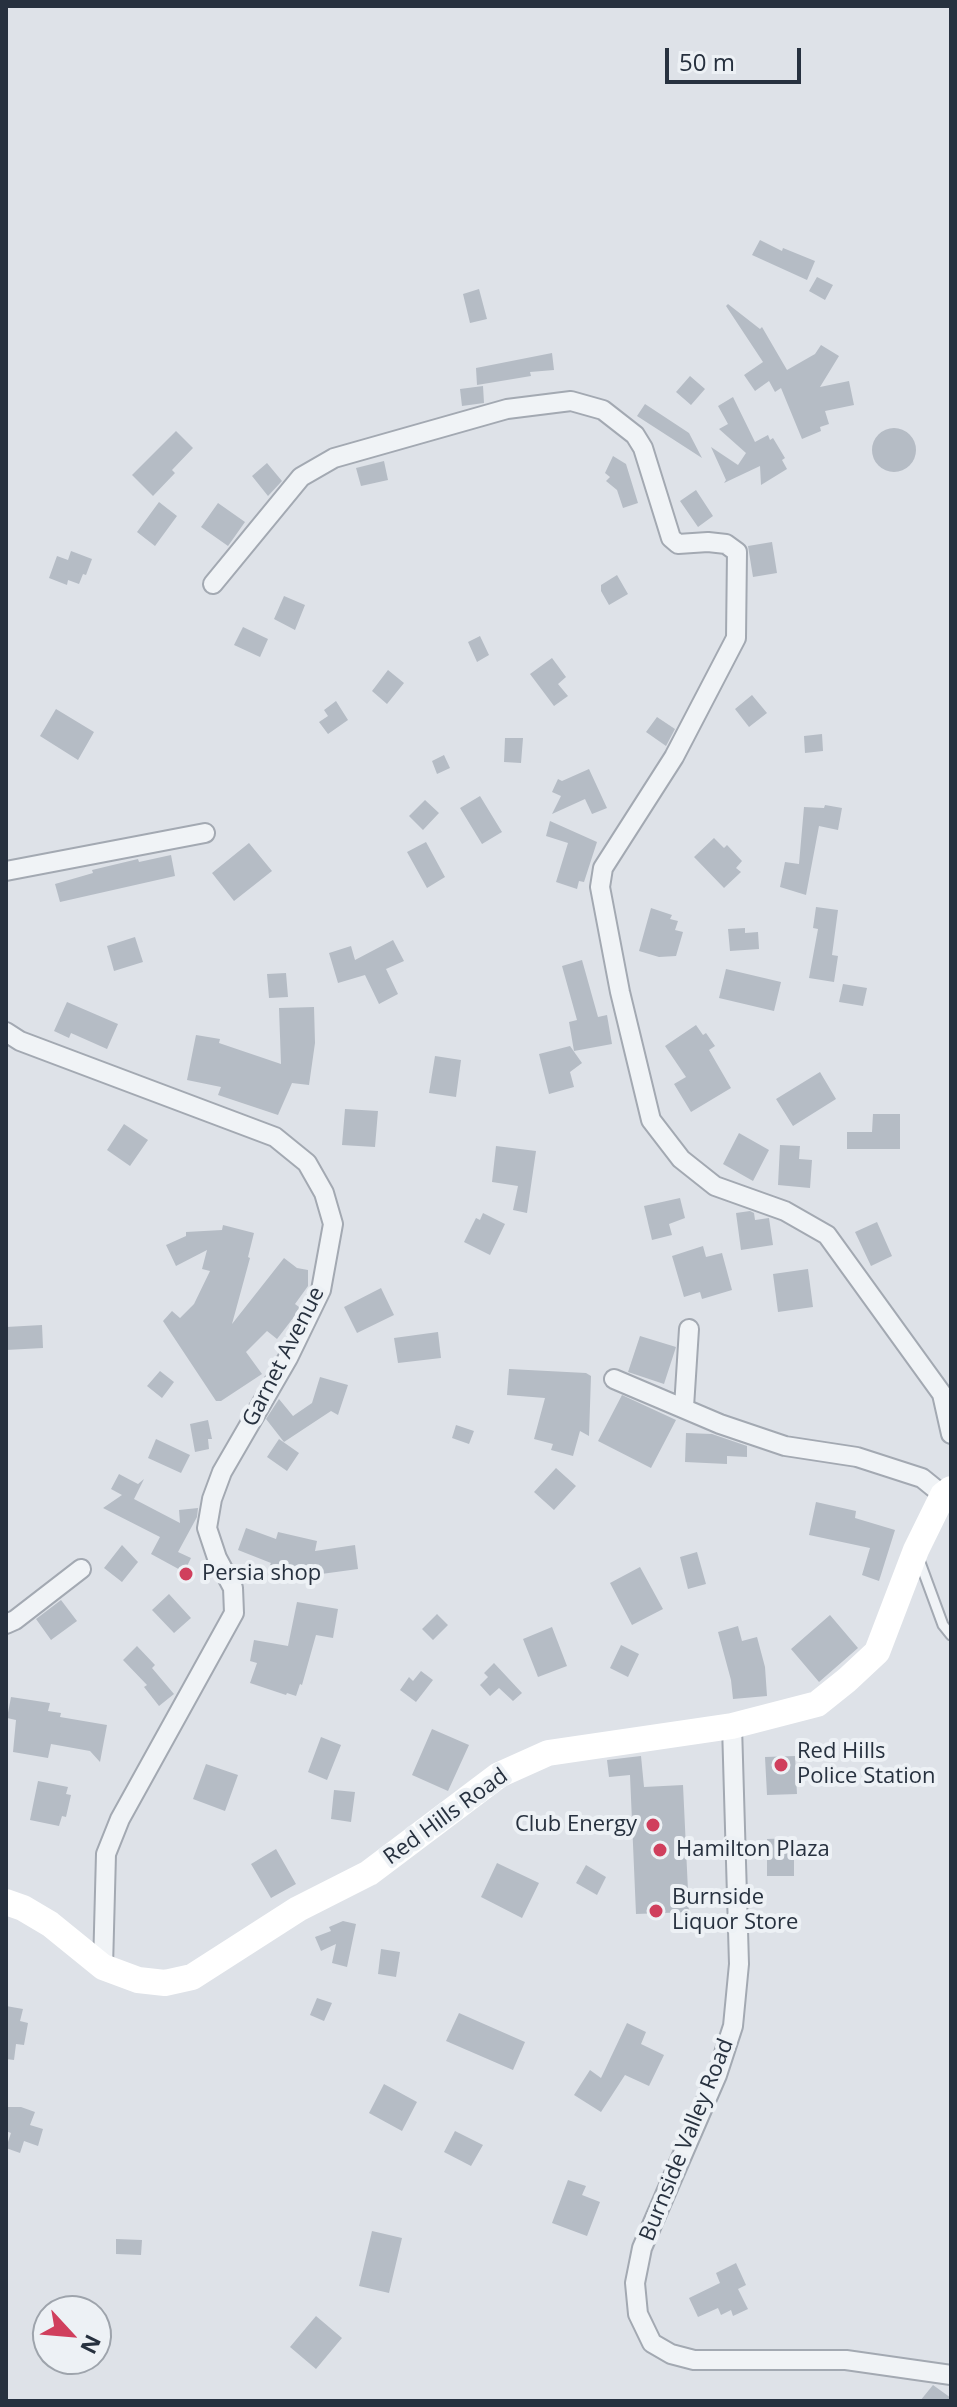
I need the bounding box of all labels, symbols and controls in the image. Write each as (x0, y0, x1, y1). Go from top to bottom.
scale bar (669, 32, 805, 82)
text: 50 m (679, 45, 735, 78)
street label: Garnet Avenue (237, 1283, 331, 1431)
place label: Persia shop (202, 1561, 321, 1587)
marker: Persia shop (177, 1565, 195, 1583)
place label: Red Hills Police Station (797, 1739, 935, 1790)
marker: Red Hills Police Station (772, 1756, 790, 1774)
street label: Red Hills Road (379, 1763, 513, 1871)
place label: Club Energy (515, 1812, 637, 1838)
marker: Club Energy (644, 1816, 662, 1834)
place label: Hamilton Plaza (676, 1837, 830, 1863)
marker: Hamilton Plaza (651, 1841, 669, 1859)
place label: Burnside Liquor Store (672, 1885, 798, 1936)
marker: Burnside Liquor Store (647, 1902, 665, 1920)
street label: Burnside Valley Road (634, 2035, 740, 2245)
north arrow (32, 2295, 112, 2375)
text: N (74, 2330, 109, 2359)

